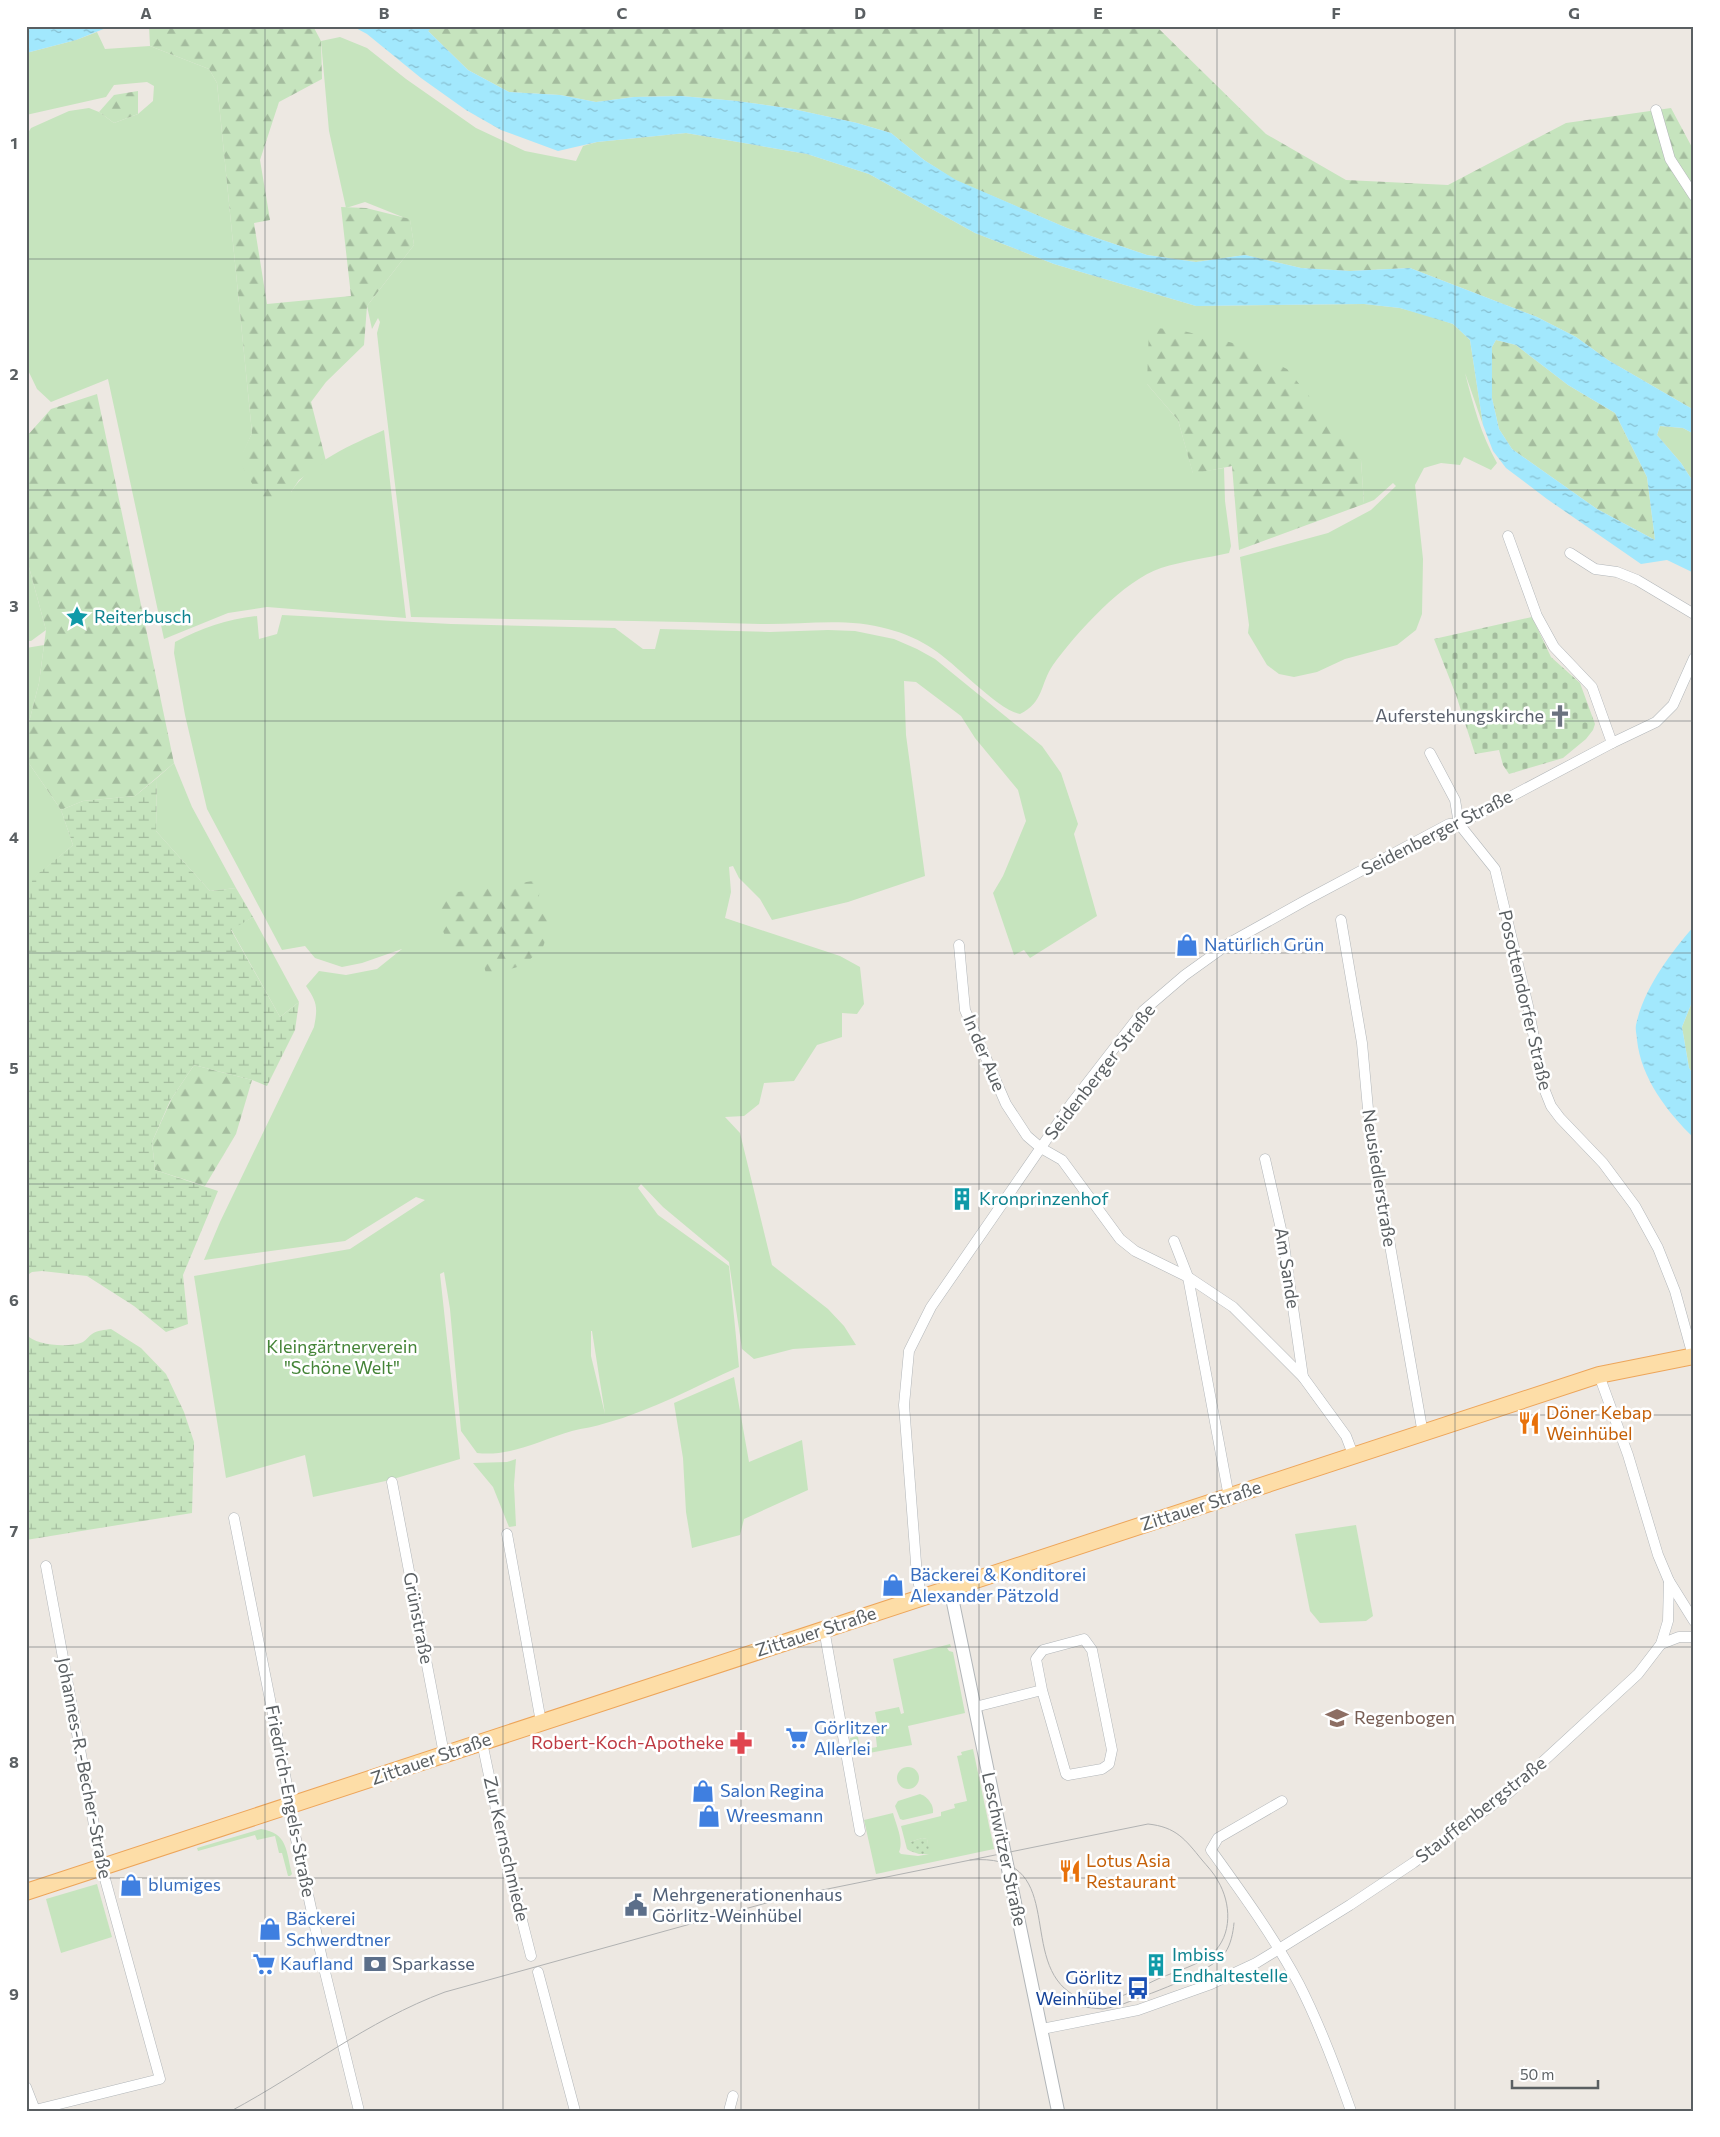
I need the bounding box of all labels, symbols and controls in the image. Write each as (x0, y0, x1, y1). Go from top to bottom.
text: A (140, 3, 152, 22)
text: B (379, 3, 390, 22)
text: C (617, 3, 628, 22)
text: D (854, 3, 866, 22)
text: E (1093, 3, 1103, 22)
text: F (1331, 3, 1341, 22)
text: G (1568, 3, 1580, 22)
text: 1 (10, 133, 18, 152)
text: 2 (9, 364, 19, 383)
text: 3 (9, 596, 19, 615)
place icon: Reiterbusch (64, 604, 90, 630)
place label: Reiterbusch (94, 605, 192, 627)
church icon: Auferstehungskirche (1547, 703, 1573, 729)
place label: Auferstehungskirche (1375, 704, 1544, 726)
street label: Seidenberger Straße (1357, 785, 1516, 880)
text: 4 (9, 827, 19, 846)
street label: Posottendorfer Straße (1494, 907, 1557, 1092)
shop icon: Natürlich Grün (1174, 932, 1200, 958)
place label: Natürlich Grün (1204, 933, 1324, 955)
street label: Seidenberger Straße (1039, 999, 1159, 1144)
street label: In der Aue (959, 1011, 1011, 1094)
text: 5 (9, 1058, 19, 1077)
street label: Neusiedlerstraße (1358, 1107, 1402, 1248)
building icon: Kronprinzenhof (949, 1186, 975, 1212)
place label: Kronprinzenhof (979, 1187, 1109, 1209)
street label: Am Sande (1271, 1226, 1305, 1310)
text: 6 (9, 1290, 19, 1309)
park label: Kleingärtnerverein "Schöne Welt" (266, 1335, 418, 1378)
place label: Döner Kebap Weinhübel (1546, 1401, 1652, 1444)
restaurant icon: Döner Kebap Weinhübel (1516, 1410, 1542, 1436)
street label: Zittauer Straße (1138, 1475, 1264, 1535)
text: 7 (10, 1521, 19, 1540)
place label: Bäckerei & Konditorei Alexander Pätzold (910, 1563, 1086, 1606)
street label: Grünstraße (399, 1570, 439, 1666)
shop icon: Bäckerei & Konditorei Alexander Pätzold (880, 1572, 906, 1598)
street label: Zittauer Straße (753, 1601, 879, 1661)
street label: Johannes-R.-Becher-Straße (53, 1655, 117, 1880)
street label: Friedrich-Engels-Straße (262, 1703, 320, 1899)
school or university icon: Regenbogen (1324, 1705, 1350, 1731)
place label: Regenbogen (1354, 1706, 1455, 1728)
place label: Görlitzer Allerlei (814, 1716, 887, 1759)
supermarket icon: Görlitzer Allerlei (784, 1725, 810, 1751)
street label: Zittauer Straße (368, 1727, 494, 1789)
pharmacy icon: Robert-Koch-Apotheke (728, 1730, 754, 1756)
place label: Robert-Koch-Apotheke (531, 1731, 724, 1753)
street label: Stauffenbergstraße (1411, 1751, 1550, 1867)
text: 8 (9, 1752, 19, 1771)
street label: Leschwitzer Straße (978, 1770, 1032, 1928)
street label: Zur Kernschmiede (480, 1774, 534, 1924)
shop icon: Salon Regina (690, 1778, 716, 1804)
place label: Salon Regina (720, 1779, 824, 1801)
shop icon: Wreesmann (696, 1803, 722, 1829)
place label: Wreesmann (726, 1804, 823, 1826)
place label: Lotus Asia Restaurant (1086, 1849, 1176, 1892)
restaurant icon: Lotus Asia Restaurant (1057, 1858, 1083, 1884)
shop icon: blumiges (118, 1872, 144, 1898)
place label: blumiges (148, 1873, 221, 1895)
place label: Mehrgenerationenhaus Görlitz-Weinhübel (652, 1883, 842, 1926)
public building icon: Mehrgenerationenhaus Görlitz-Weinhübel (623, 1892, 649, 1918)
place label: Bäckerei Schwerdtner (286, 1907, 391, 1950)
shop icon: Bäckerei Schwerdtner (257, 1916, 283, 1942)
place label: Imbiss Endhaltestelle (1172, 1943, 1288, 1986)
supermarket icon: Kaufland (251, 1951, 277, 1977)
bank icon: Sparkasse (362, 1951, 388, 1977)
place label: Kaufland (280, 1952, 353, 1974)
place label: Sparkasse (392, 1952, 475, 1974)
building icon: Imbiss Endhaltestelle (1143, 1952, 1169, 1978)
place label: Görlitz Weinhübel (1035, 1966, 1122, 2009)
bus stop icon: Görlitz Weinhübel (1125, 1975, 1151, 2001)
text: 9 (9, 1984, 19, 2003)
scale bar (1512, 2057, 1599, 2089)
text: 50 m (1520, 2065, 1554, 2083)

